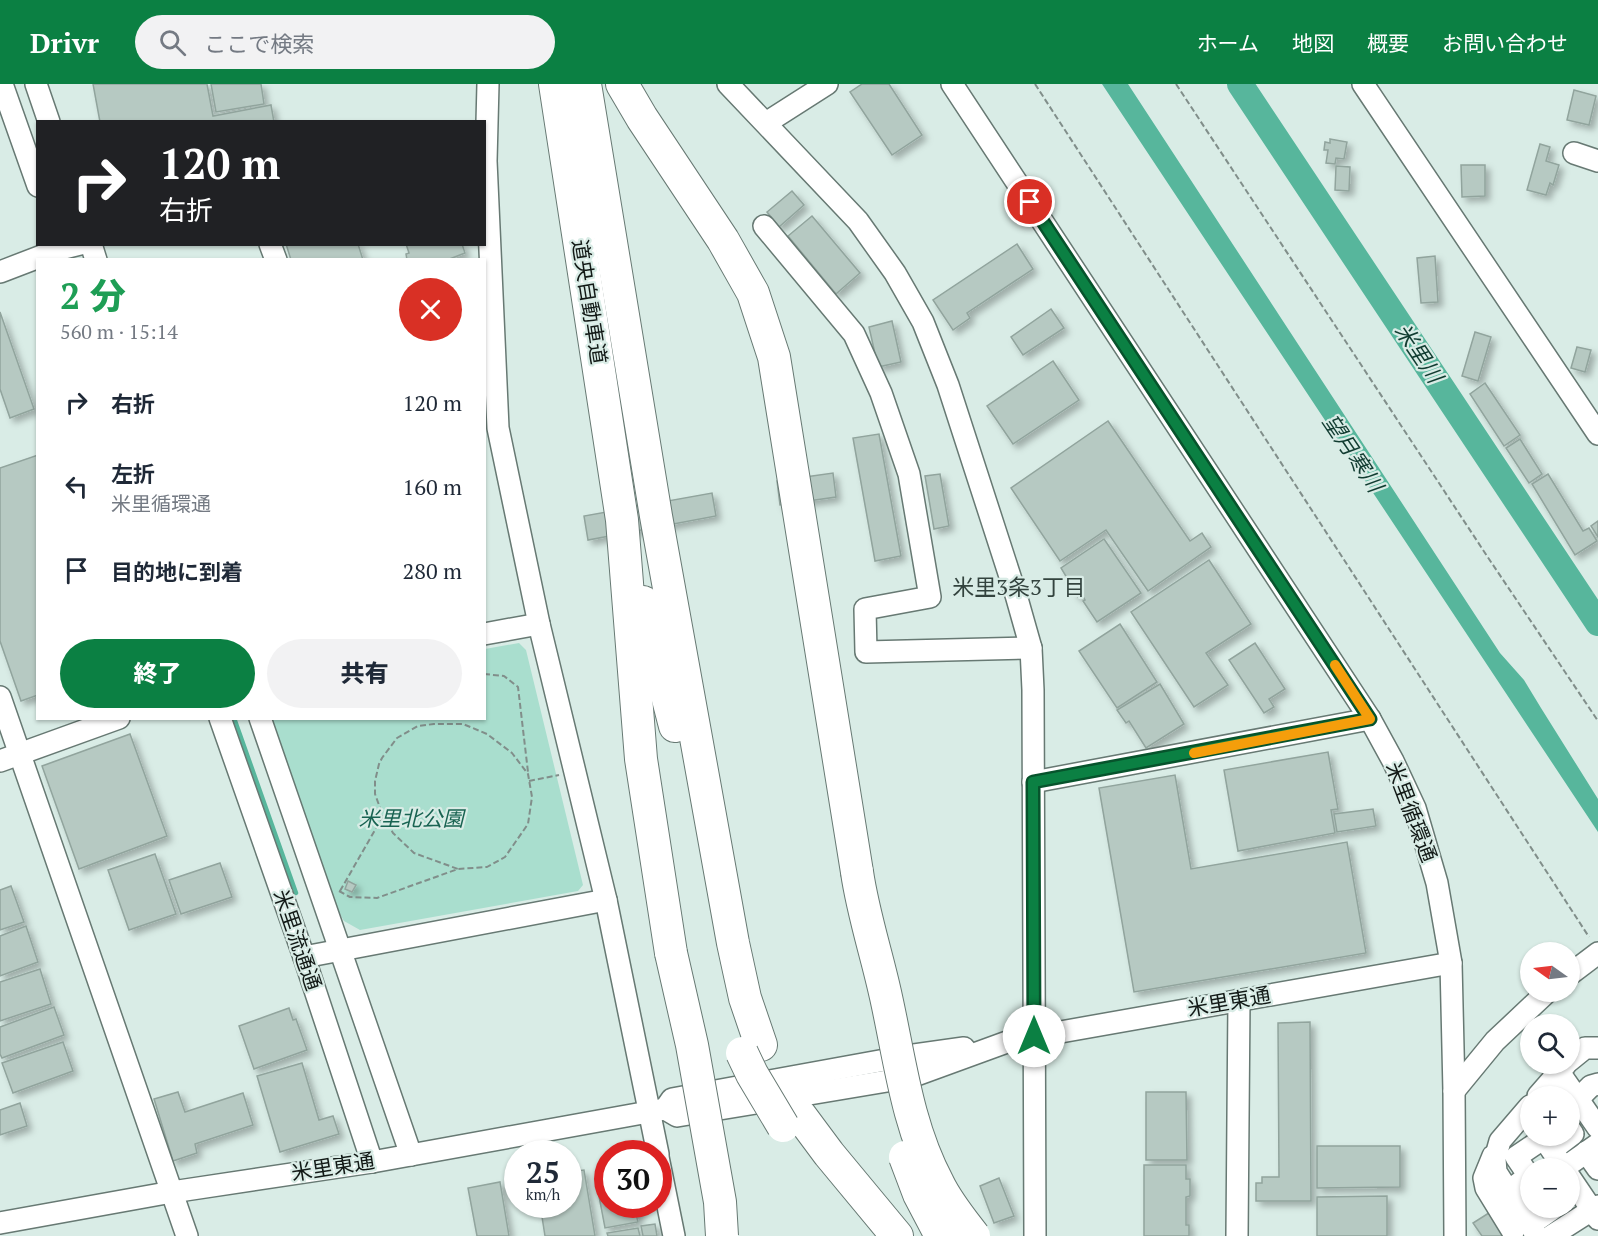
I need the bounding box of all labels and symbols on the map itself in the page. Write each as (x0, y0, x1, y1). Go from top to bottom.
pin (1004, 176, 1055, 227)
street label: 道央自動車道 (566, 237, 614, 366)
water label: 米里川 (1389, 317, 1451, 390)
water label: 望月寒川 (1317, 408, 1391, 499)
district label: 米里3条3丁目 (952, 572, 1086, 601)
street label: 米里循環通 (1380, 758, 1444, 866)
park label: 米里北公園 (359, 804, 466, 832)
street label: 米里流通通 (268, 885, 328, 994)
north arrow (1520, 942, 1580, 1002)
street label: 米里東通 (1185, 980, 1273, 1022)
position arrow (1002, 1004, 1066, 1068)
speed limit sign: 30 (594, 1140, 672, 1218)
street label: 米里東通 (289, 1146, 377, 1186)

